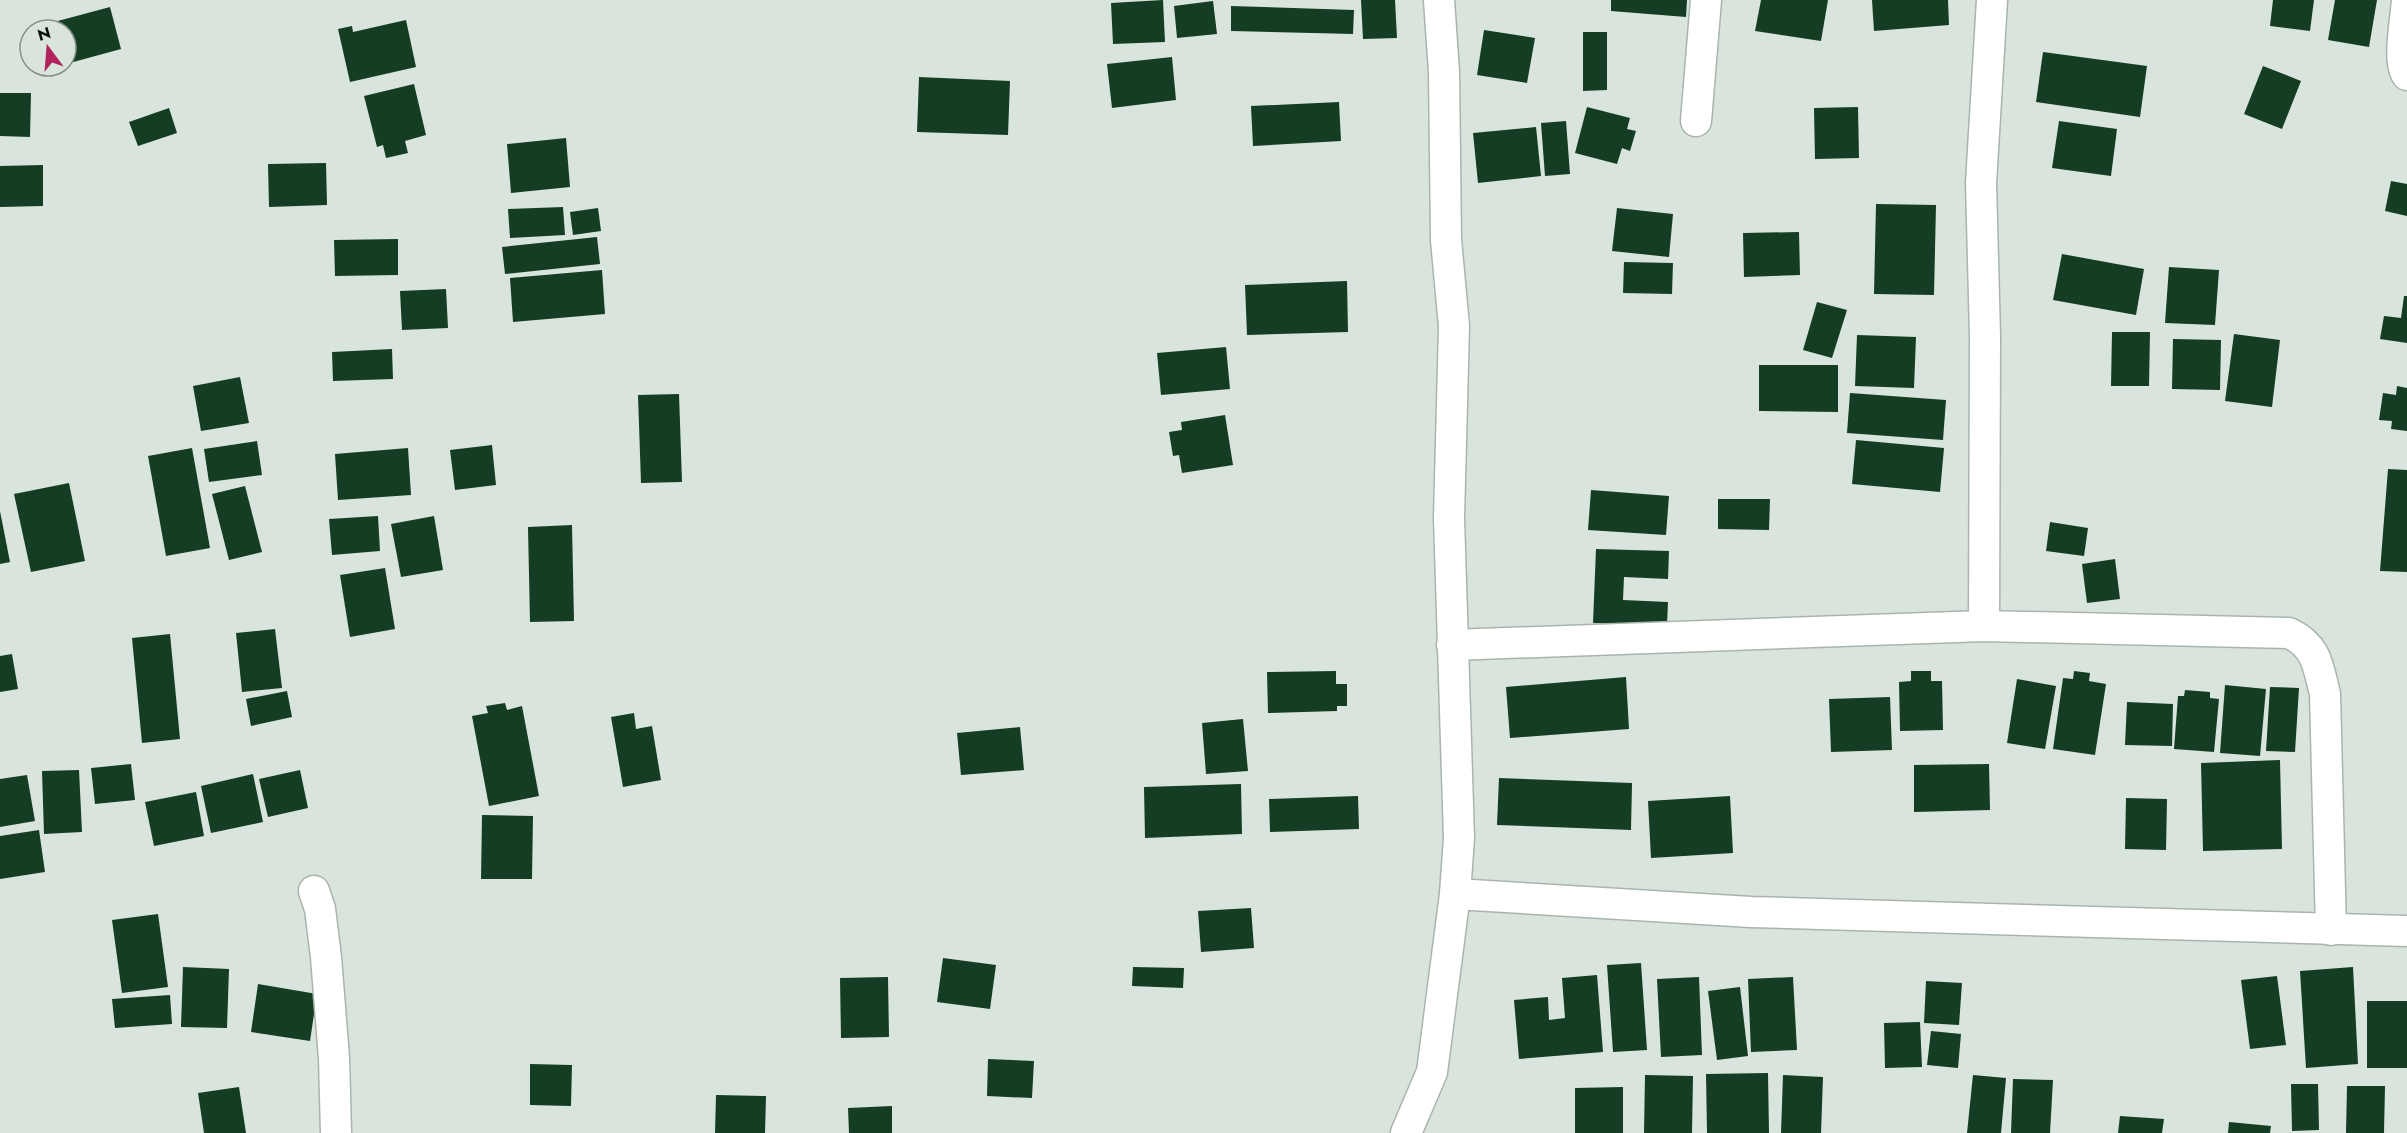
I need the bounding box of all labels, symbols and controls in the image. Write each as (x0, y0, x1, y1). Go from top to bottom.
north arrow (18, 18, 78, 78)
text: N (35, 21, 53, 47)

